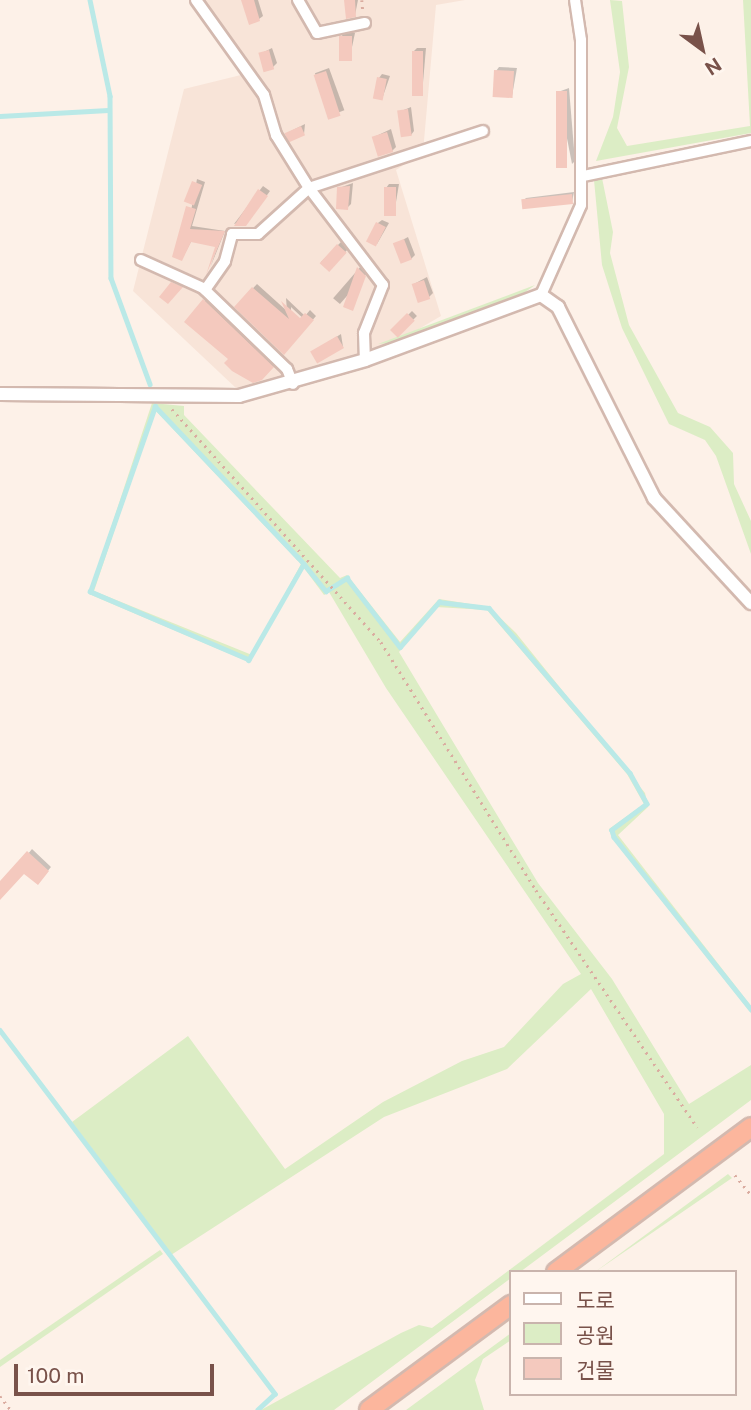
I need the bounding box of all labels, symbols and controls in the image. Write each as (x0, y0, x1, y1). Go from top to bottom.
north arrow (667, 14, 737, 84)
text: N (701, 53, 726, 80)
legend (510, 1270, 737, 1396)
text: 도로 (576, 1288, 615, 1313)
text: 공원 (576, 1323, 615, 1348)
scale bar (18, 1350, 217, 1394)
text: 건물 (576, 1358, 615, 1383)
text: 100 m (27, 1363, 84, 1388)

